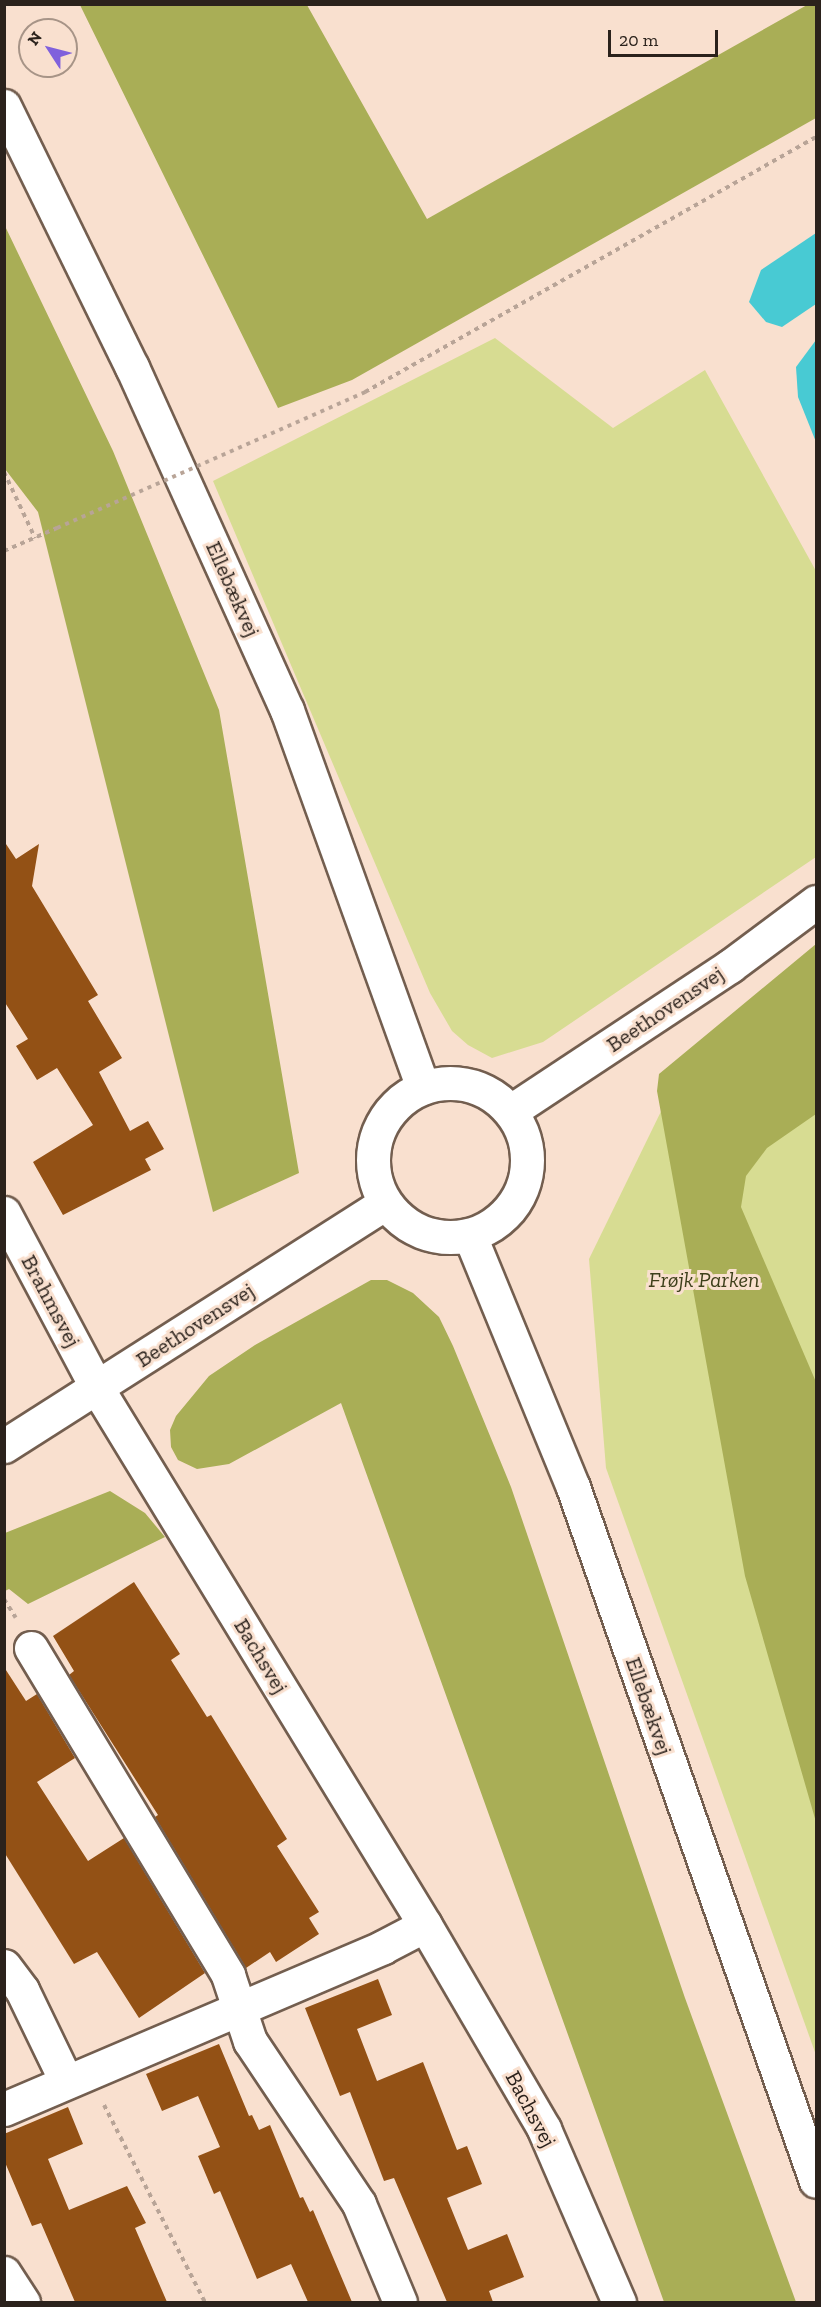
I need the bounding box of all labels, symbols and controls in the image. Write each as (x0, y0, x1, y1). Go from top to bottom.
north arrow (18, 18, 78, 78)
scale bar (611, 18, 720, 56)
text: N (23, 28, 46, 49)
text: 20 m (619, 29, 658, 51)
street label: Ellebækvej (200, 537, 266, 641)
street label: Beethovensvej (601, 960, 729, 1058)
street label: Brahmsvej (16, 1250, 86, 1352)
park label: Frøjk Parken (648, 1267, 760, 1293)
street label: Beethovensvej (131, 1277, 259, 1373)
street label: Bachsvej (228, 1614, 294, 1698)
street label: Ellebækvej (620, 1654, 678, 1758)
street label: Bachsvej (500, 2066, 562, 2152)

